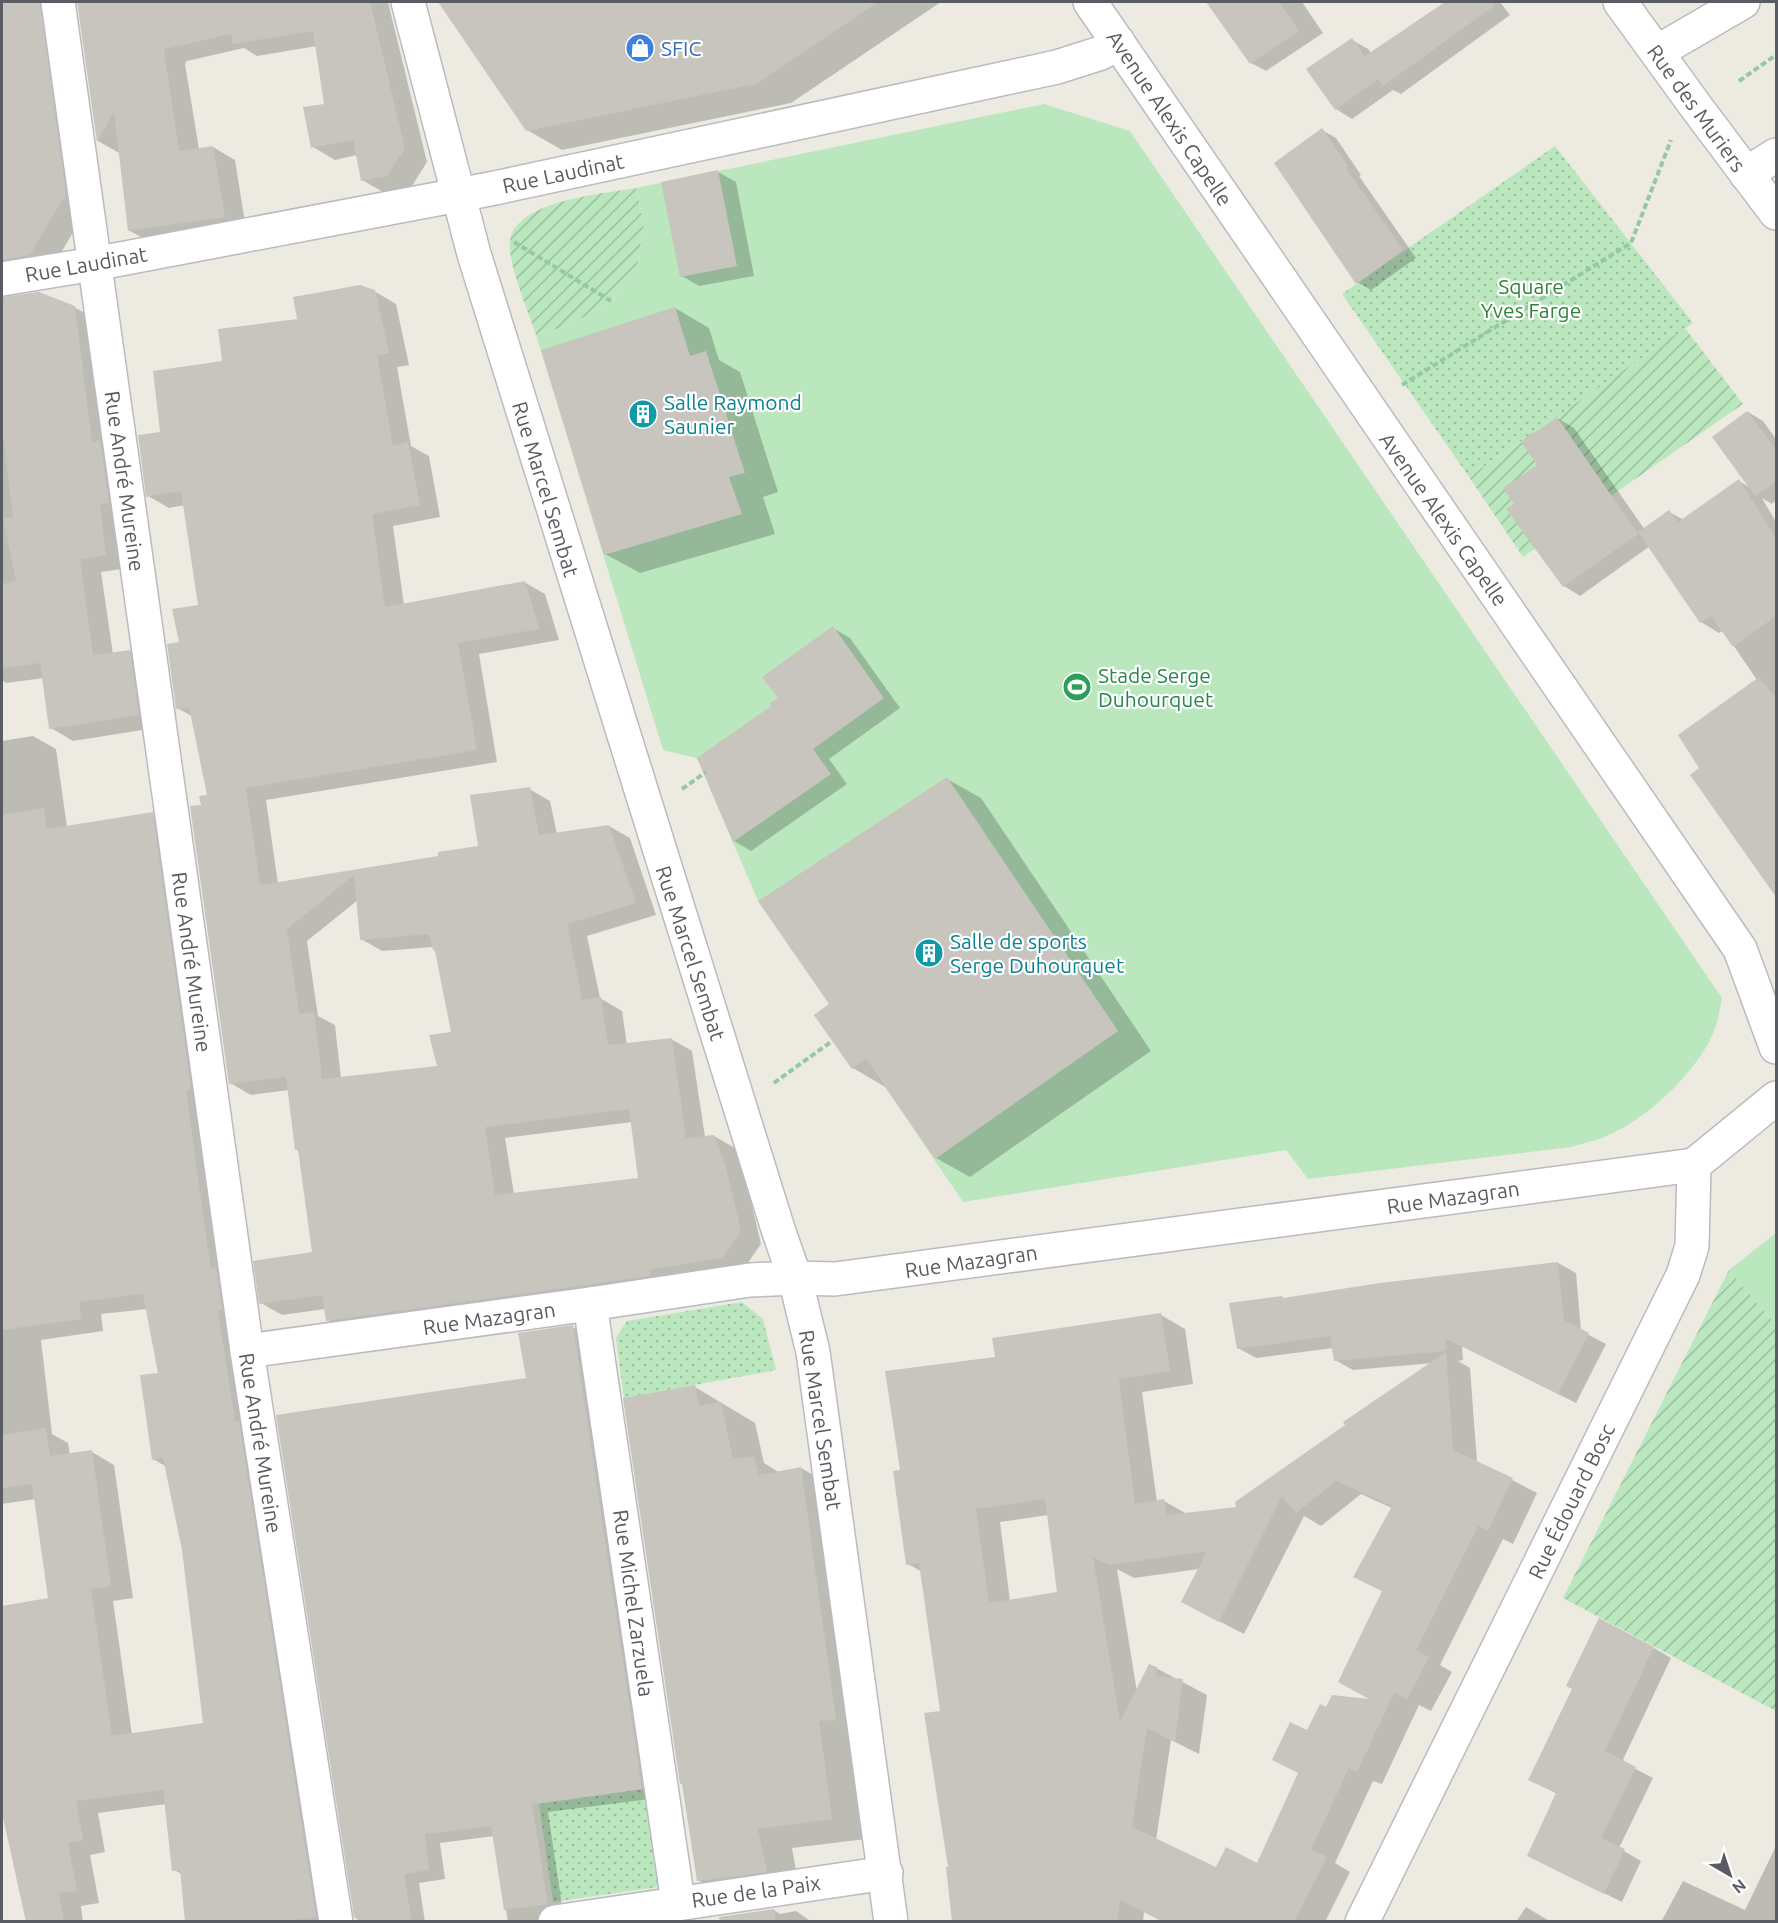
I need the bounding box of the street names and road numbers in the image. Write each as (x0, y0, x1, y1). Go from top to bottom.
street label: Avenue Alexis Capelle (1102, 26, 1238, 210)
street label: Rue des Muriers (1643, 40, 1751, 176)
street label: Rue Laudinat (500, 148, 626, 198)
street label: Rue Laudinat (23, 241, 149, 287)
street label: Rue André Mureine (100, 389, 150, 573)
street label: Rue Marcel Sembat (508, 398, 584, 580)
street label: Avenue Alexis Capelle (1375, 428, 1513, 610)
street label: Rue Marcel Sembat (651, 863, 731, 1043)
street label: Rue André Mureine (167, 870, 217, 1054)
street label: Rue Mazagran (1385, 1176, 1521, 1218)
street label: Rue Mazagran (903, 1240, 1039, 1282)
street label: Rue Mazagran (421, 1297, 557, 1339)
street label: Rue Marcel Sembat (795, 1328, 847, 1512)
street label: Rue André Mureine (235, 1351, 287, 1535)
street label: Rue Édouard Bosc (1523, 1419, 1619, 1583)
street label: Rue Michel Zarzuela (609, 1508, 659, 1698)
street label: Rue de la Paix (690, 1870, 823, 1912)

